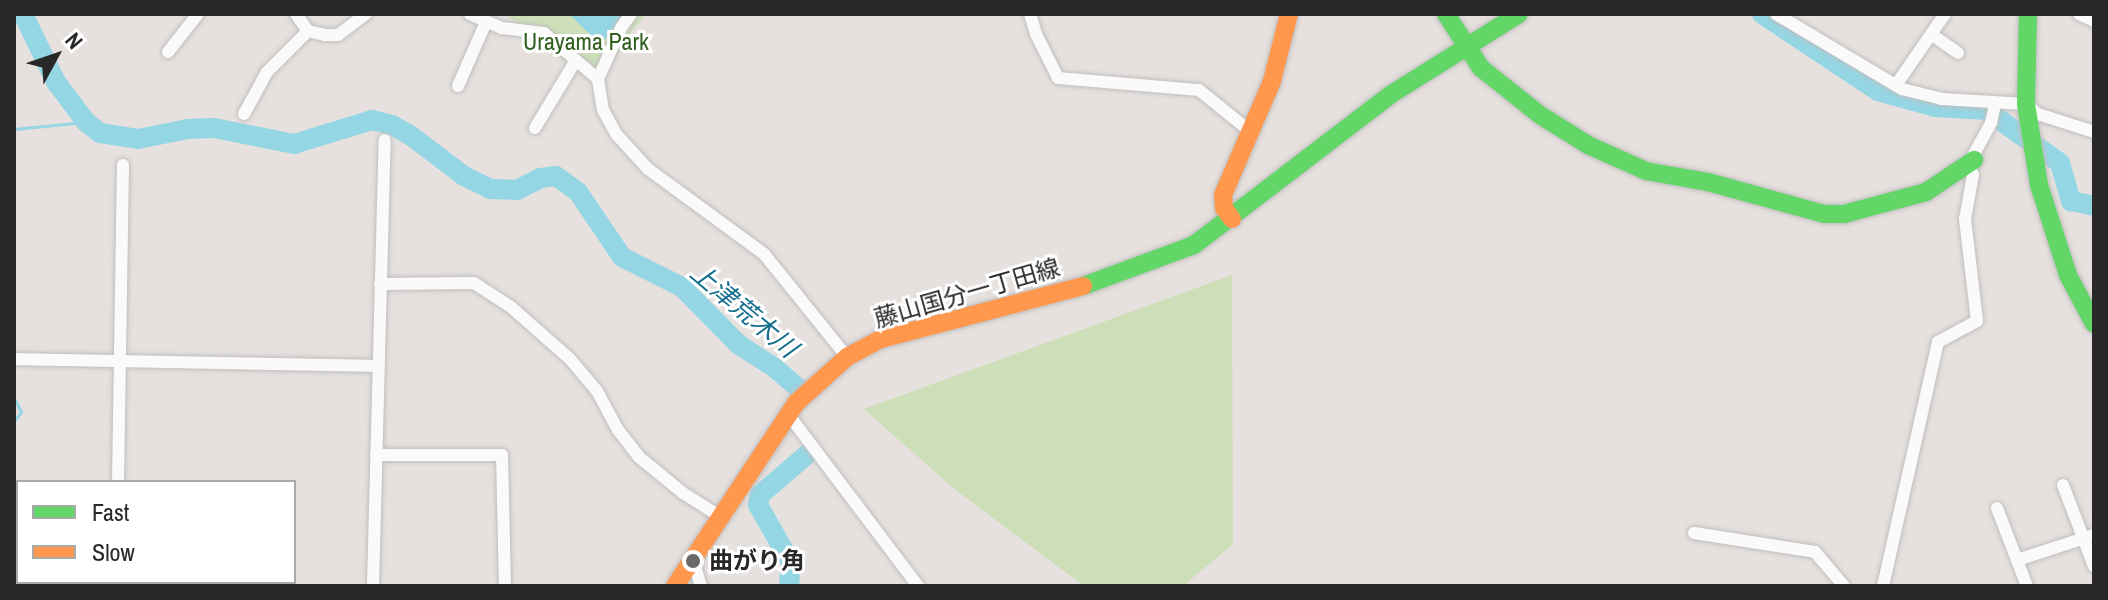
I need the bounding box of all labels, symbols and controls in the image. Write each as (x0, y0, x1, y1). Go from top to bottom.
north arrow (16, 16, 96, 96)
text: N (59, 26, 90, 55)
park label: Urayama Park (523, 28, 649, 56)
street label: 藤山国分一丁田線 (871, 253, 1063, 333)
water label: 上津荒木川 (684, 256, 804, 364)
legend (16, 480, 296, 584)
text: Fast (92, 496, 129, 528)
text: Slow (92, 536, 135, 568)
place label: 曲がり角 (709, 547, 805, 575)
marker: 曲がり角 (684, 552, 702, 570)

